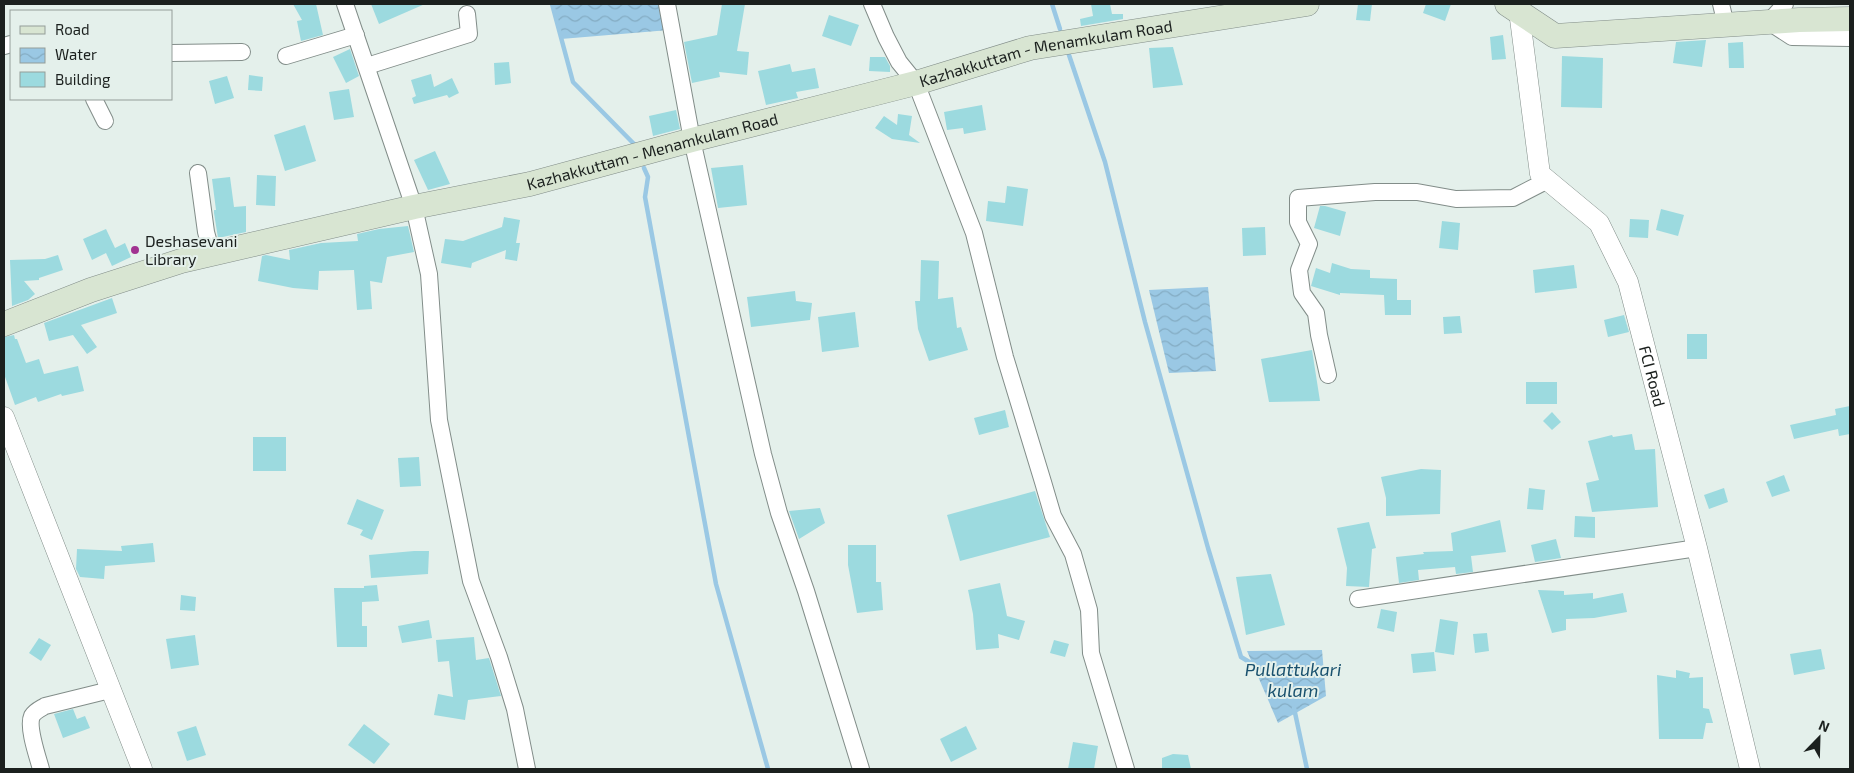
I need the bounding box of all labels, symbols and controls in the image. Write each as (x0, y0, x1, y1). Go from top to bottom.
legend (10, 10, 172, 100)
street label: Kazhakkuttam - Menamkulam Road (917, 16, 1174, 90)
text: Road (55, 20, 90, 38)
text: Water (55, 45, 97, 63)
text: Building (55, 70, 111, 88)
street label: Kazhakkuttam - Menamkulam Road (524, 108, 780, 194)
place label: Deshasevani Library (145, 231, 238, 268)
marker: Deshasevani Library (129, 244, 141, 256)
street label: FCI Road (1636, 343, 1670, 409)
water label: Pullattukari kulam (1245, 658, 1342, 701)
north arrow (1794, 713, 1844, 763)
text: N (1816, 716, 1832, 735)

